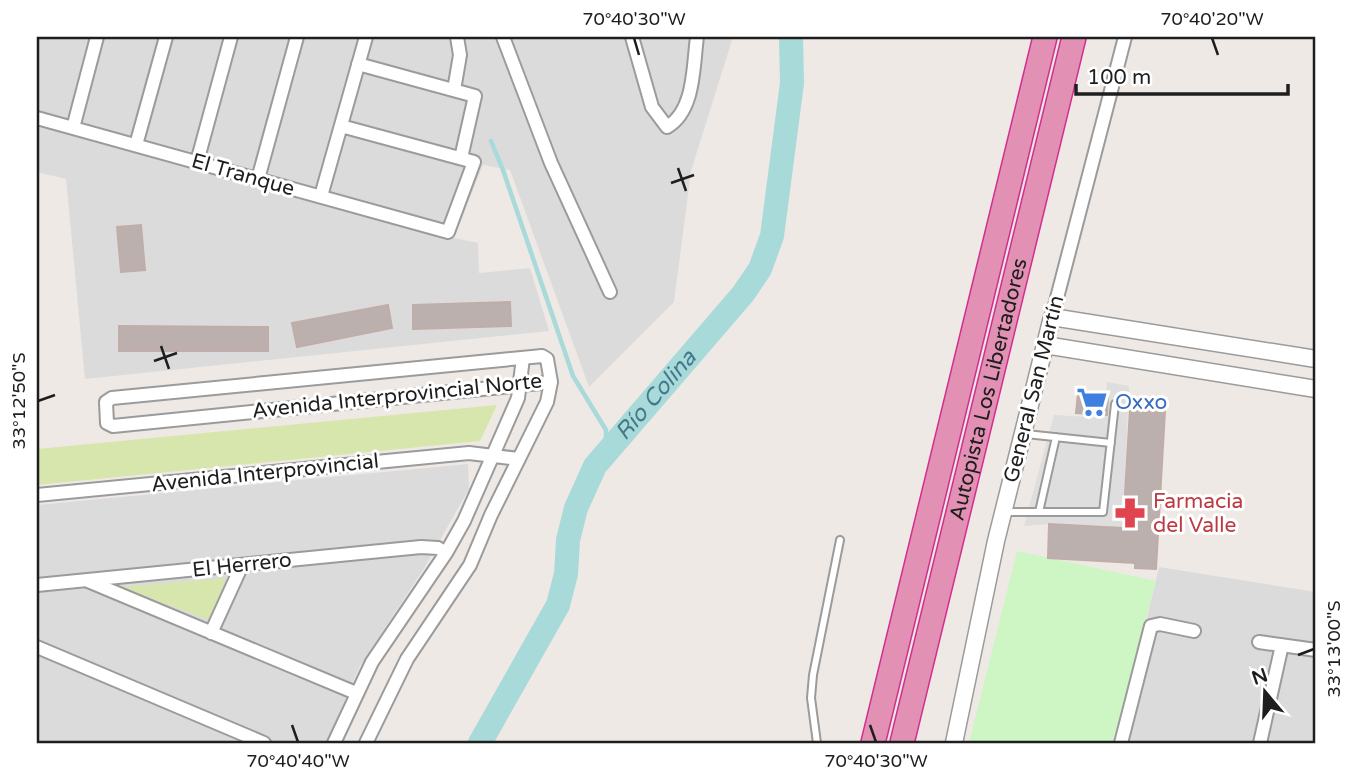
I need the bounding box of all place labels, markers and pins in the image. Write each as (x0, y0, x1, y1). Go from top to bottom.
supermarket icon: Oxxo (1075, 385, 1109, 419)
place label: Oxxo (1115, 390, 1167, 415)
place label: Farmacia del Valle (1153, 489, 1243, 538)
pharmacy icon: Farmacia del Valle (1113, 496, 1147, 530)

